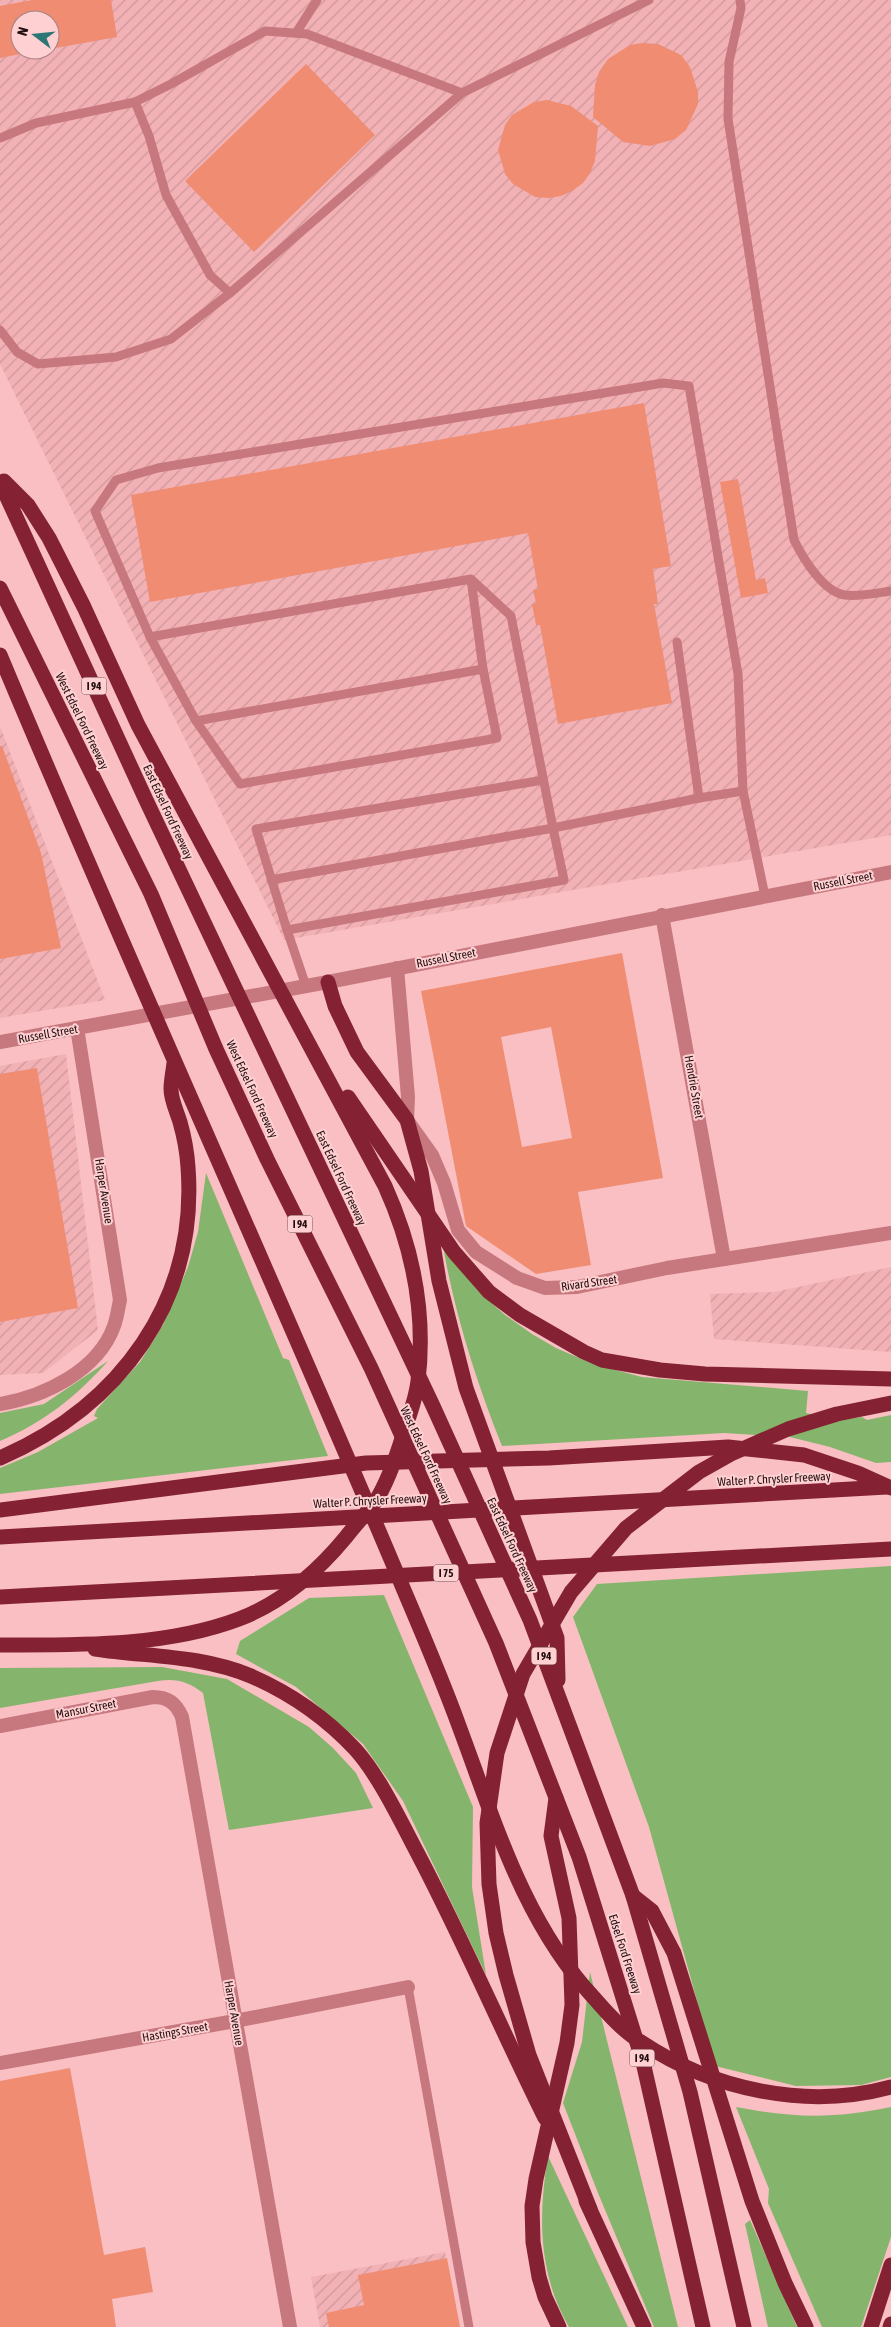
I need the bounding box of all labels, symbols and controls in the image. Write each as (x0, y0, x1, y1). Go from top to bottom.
north arrow (10, 10, 60, 60)
text: N (14, 25, 31, 38)
street label: West Edsel Ford Freeway (52, 670, 112, 772)
road number: I 94 (82, 678, 106, 694)
street label: East Edsel Ford Freeway (140, 762, 196, 862)
street label: Russell Street (812, 868, 874, 894)
street label: Russell Street (415, 945, 477, 971)
street label: Russell Street (17, 1022, 79, 1046)
street label: West Edsel Ford Freeway (223, 1038, 281, 1140)
street label: Hendrie Street (682, 1054, 707, 1120)
street label: East Edsel Ford Freeway (313, 1128, 369, 1228)
street label: Harper Avenue (92, 1157, 116, 1225)
road number: I 94 (288, 1216, 312, 1232)
street label: Rivard Street (560, 1272, 618, 1294)
street label: West Edsel Ford Freeway (397, 1404, 455, 1506)
street label: Walter P. Chrysler Freeway (717, 1469, 831, 1489)
street label: Walter P. Chrysler Freeway (313, 1491, 427, 1511)
street label: East Edsel Ford Freeway (484, 1495, 540, 1595)
road number: I 75 (434, 1565, 458, 1582)
road number: I 94 (532, 1648, 556, 1664)
street label: Mansur Street (55, 1696, 118, 1722)
street label: Edsel Ford Freeway (606, 1912, 644, 1996)
street label: Harper Avenue (221, 1979, 247, 2047)
street label: Hastings Street (141, 2019, 209, 2045)
road number: I 94 (630, 2050, 654, 2066)

